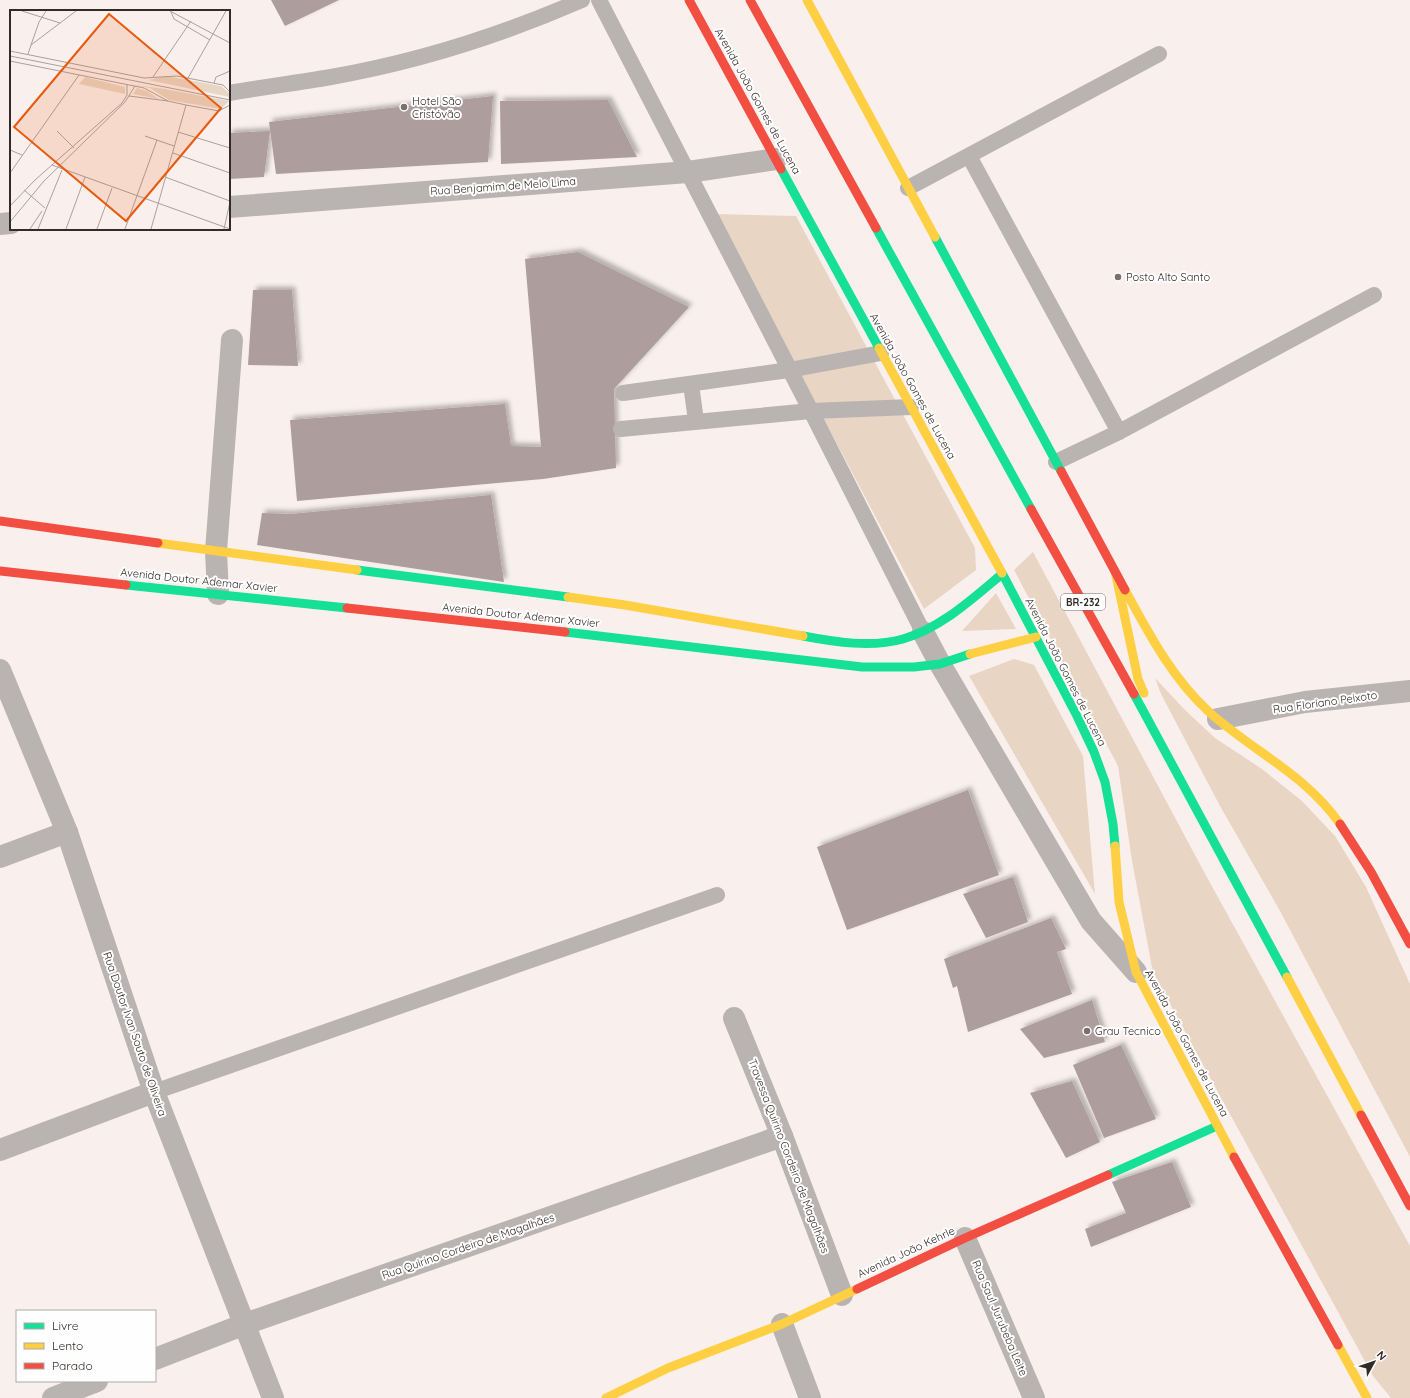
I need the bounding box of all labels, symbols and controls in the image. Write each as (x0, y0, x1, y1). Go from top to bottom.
inset map (10, 10, 230, 230)
street label: Avenida João Gomes de Lucena (712, 26, 804, 176)
place label: Hotel São Cristóvão (412, 94, 462, 121)
marker: Hotel São Cristóvão (399, 102, 409, 112)
street label: Rua Benjamim de Melo Lima (430, 174, 576, 198)
place label: Posto Alto Santo (1126, 270, 1210, 284)
marker: Posto Alto Santo (1113, 272, 1123, 282)
street label: Avenida João Gomes de Lucena (867, 311, 959, 461)
street label: Avenida Doutor Ademar Xavier (120, 565, 279, 595)
road number: BR-232 (1061, 594, 1105, 610)
street label: Avenida João Gomes de Lucena (1022, 595, 1110, 749)
street label: Avenida Doutor Ademar Xavier (442, 600, 601, 630)
street label: Rua Floriano Peixoto (1272, 688, 1378, 716)
street label: Rua Doutor Ivan Souto de Oliveira (100, 950, 170, 1118)
street label: Avenida João Gomes de Lucena (1142, 967, 1232, 1119)
place label: Grau Tecnico (1095, 1024, 1161, 1038)
marker: Grau Tecnico (1082, 1026, 1092, 1036)
street label: Travessa Quirino Cordeiro de Magalhães (745, 1057, 833, 1255)
street label: Rua Quirino Cordeiro de Magalhães (380, 1210, 556, 1282)
street label: Avenida João Kehrle (855, 1223, 957, 1281)
street label: Rua Saul Jurubeba Leite (969, 1258, 1031, 1378)
legend (16, 1310, 156, 1382)
text: Livre (52, 1318, 79, 1333)
text: Lento (52, 1338, 83, 1353)
north arrow (1354, 1342, 1394, 1382)
text: N (1374, 1348, 1390, 1363)
text: Parado (52, 1358, 93, 1373)

